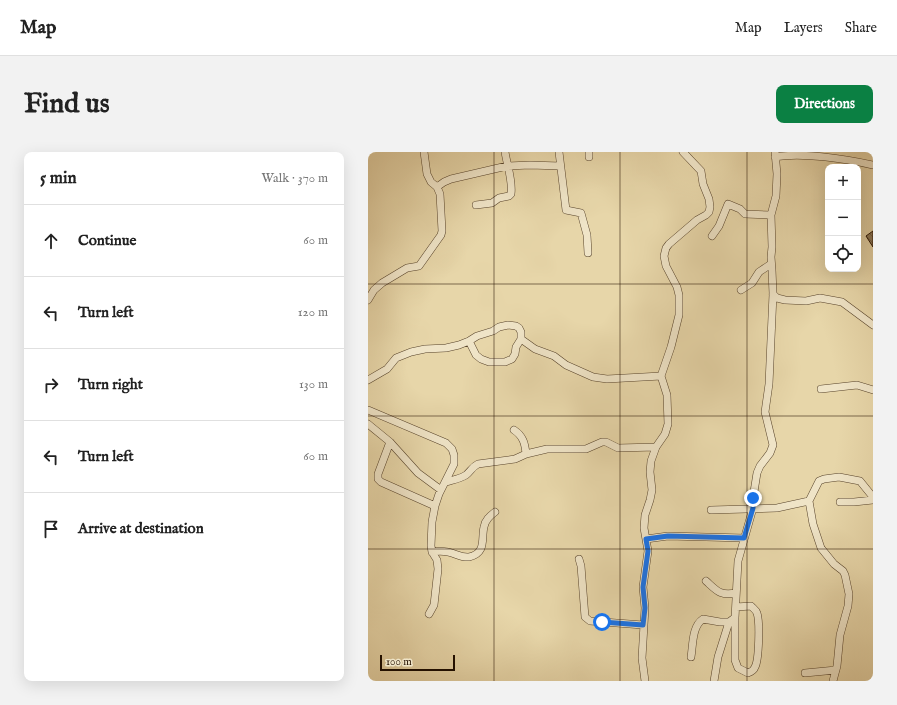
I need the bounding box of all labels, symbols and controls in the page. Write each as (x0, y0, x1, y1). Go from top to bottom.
text: Map (20, 16, 56, 40)
text: Map (735, 19, 762, 37)
text: Layers (784, 19, 823, 37)
text: Share (845, 19, 877, 37)
button: Directions (776, 85, 873, 123)
text: Find us (24, 87, 110, 122)
map controls (825, 164, 861, 272)
button: + (825, 164, 861, 200)
text: 5 min (40, 168, 77, 189)
text: Walk · 370 m (262, 170, 328, 187)
button: − (825, 200, 861, 236)
icon: ahead (40, 230, 62, 252)
text: Continue (78, 231, 136, 250)
text: 60 m (303, 232, 328, 249)
button: locate (825, 236, 861, 272)
icon: left (40, 302, 62, 324)
text: Turn left (78, 303, 134, 322)
text: 120 m (298, 304, 328, 321)
icon: right (40, 374, 62, 396)
text: Turn right (78, 375, 143, 394)
text: 130 m (299, 376, 328, 393)
icon: left (40, 446, 62, 468)
text: Turn left (78, 447, 134, 466)
text: 60 m (303, 448, 328, 465)
route end (744, 489, 762, 507)
icon: arrive (40, 518, 62, 540)
text: Arrive at destination (78, 519, 204, 538)
route start (593, 613, 611, 631)
scale bar (380, 653, 455, 672)
text: 100 m (386, 655, 412, 669)

